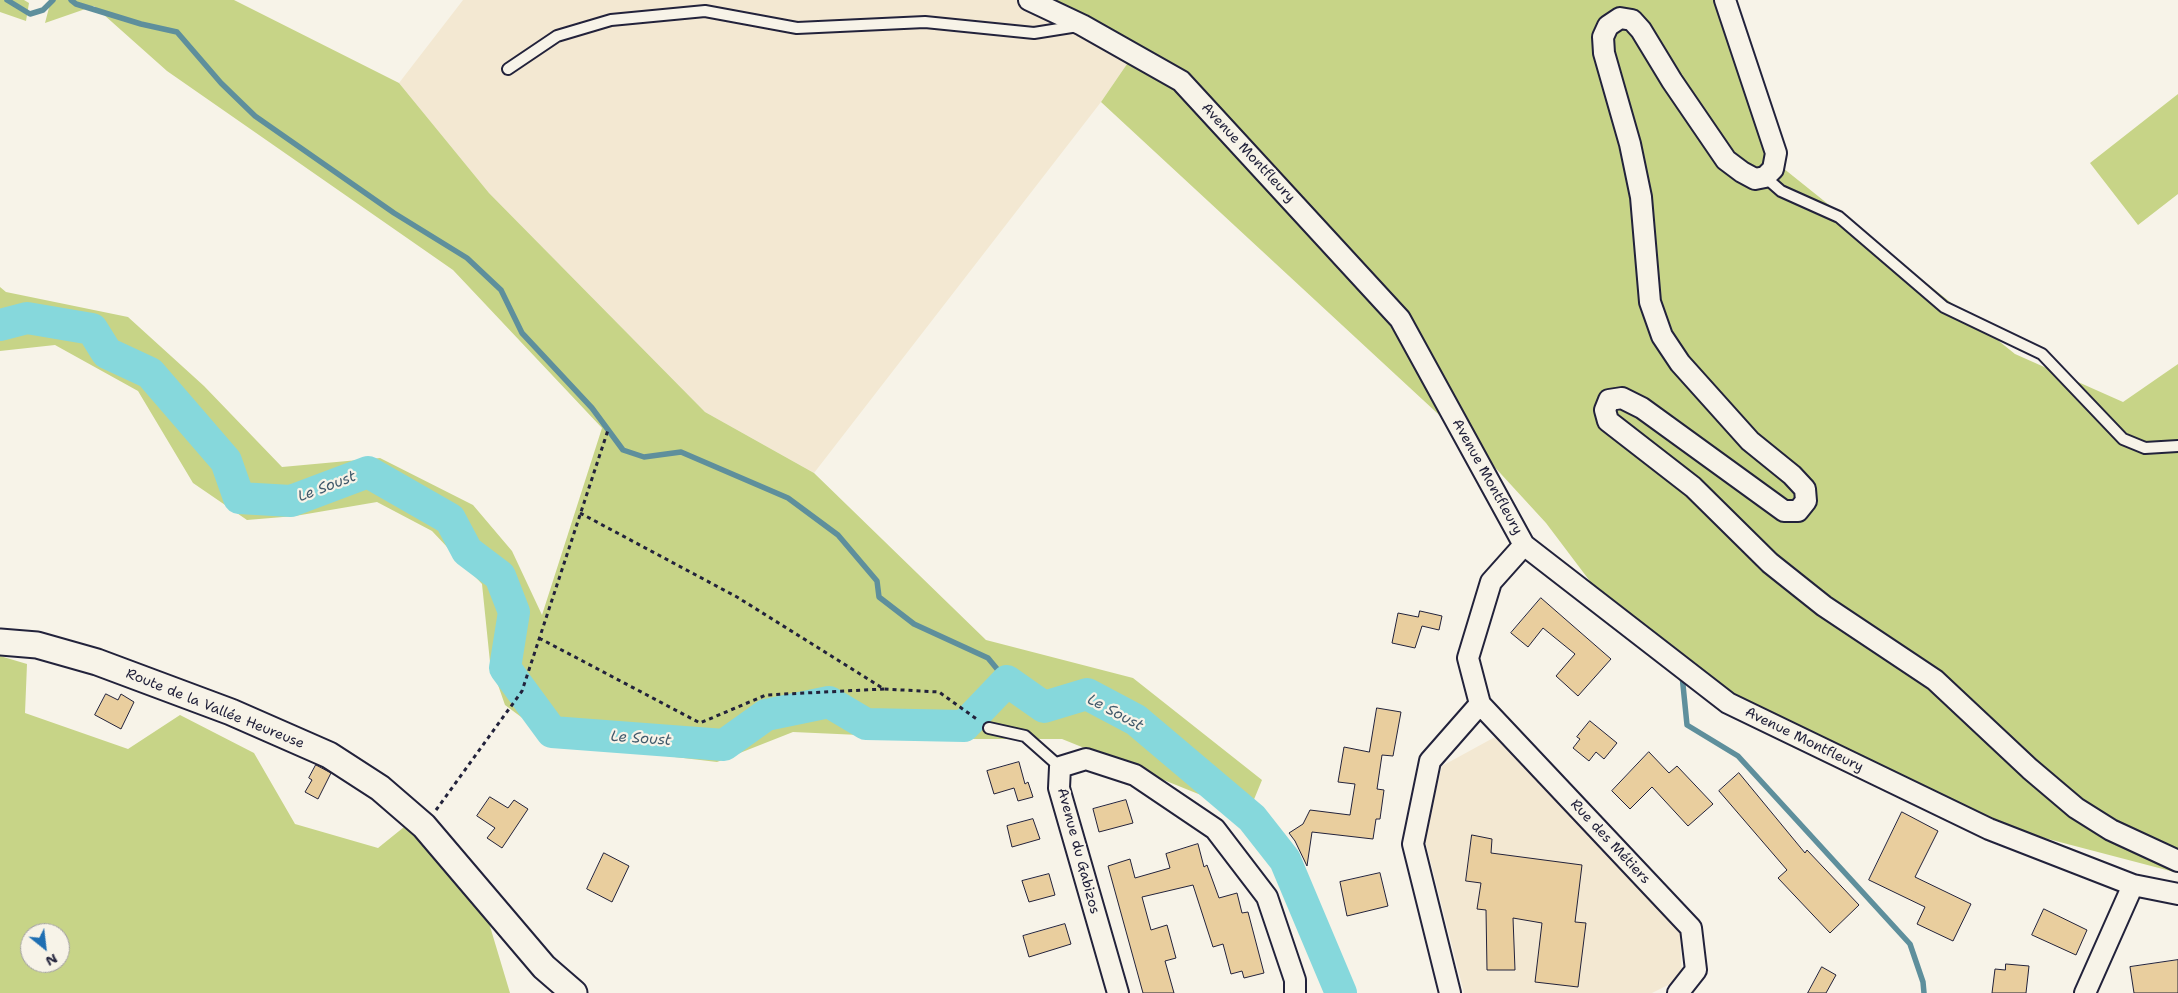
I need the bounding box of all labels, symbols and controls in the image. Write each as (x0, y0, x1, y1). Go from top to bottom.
street label: Avenue Montfleury (1198, 100, 1298, 206)
street label: Avenue Montfleury (1448, 416, 1526, 538)
water label: Le Soust (295, 468, 359, 506)
street label: Route de la Vallée Heureuse (123, 665, 307, 753)
water label: Le Soust (1084, 691, 1146, 735)
street label: Avenue Montfleury (1742, 704, 1866, 776)
water label: Le Soust (610, 728, 672, 750)
street label: Avenue du Gabizos (1053, 786, 1103, 916)
street label: Rue des Métiers (1567, 796, 1653, 888)
north arrow (20, 923, 70, 973)
text: N (43, 950, 61, 971)

